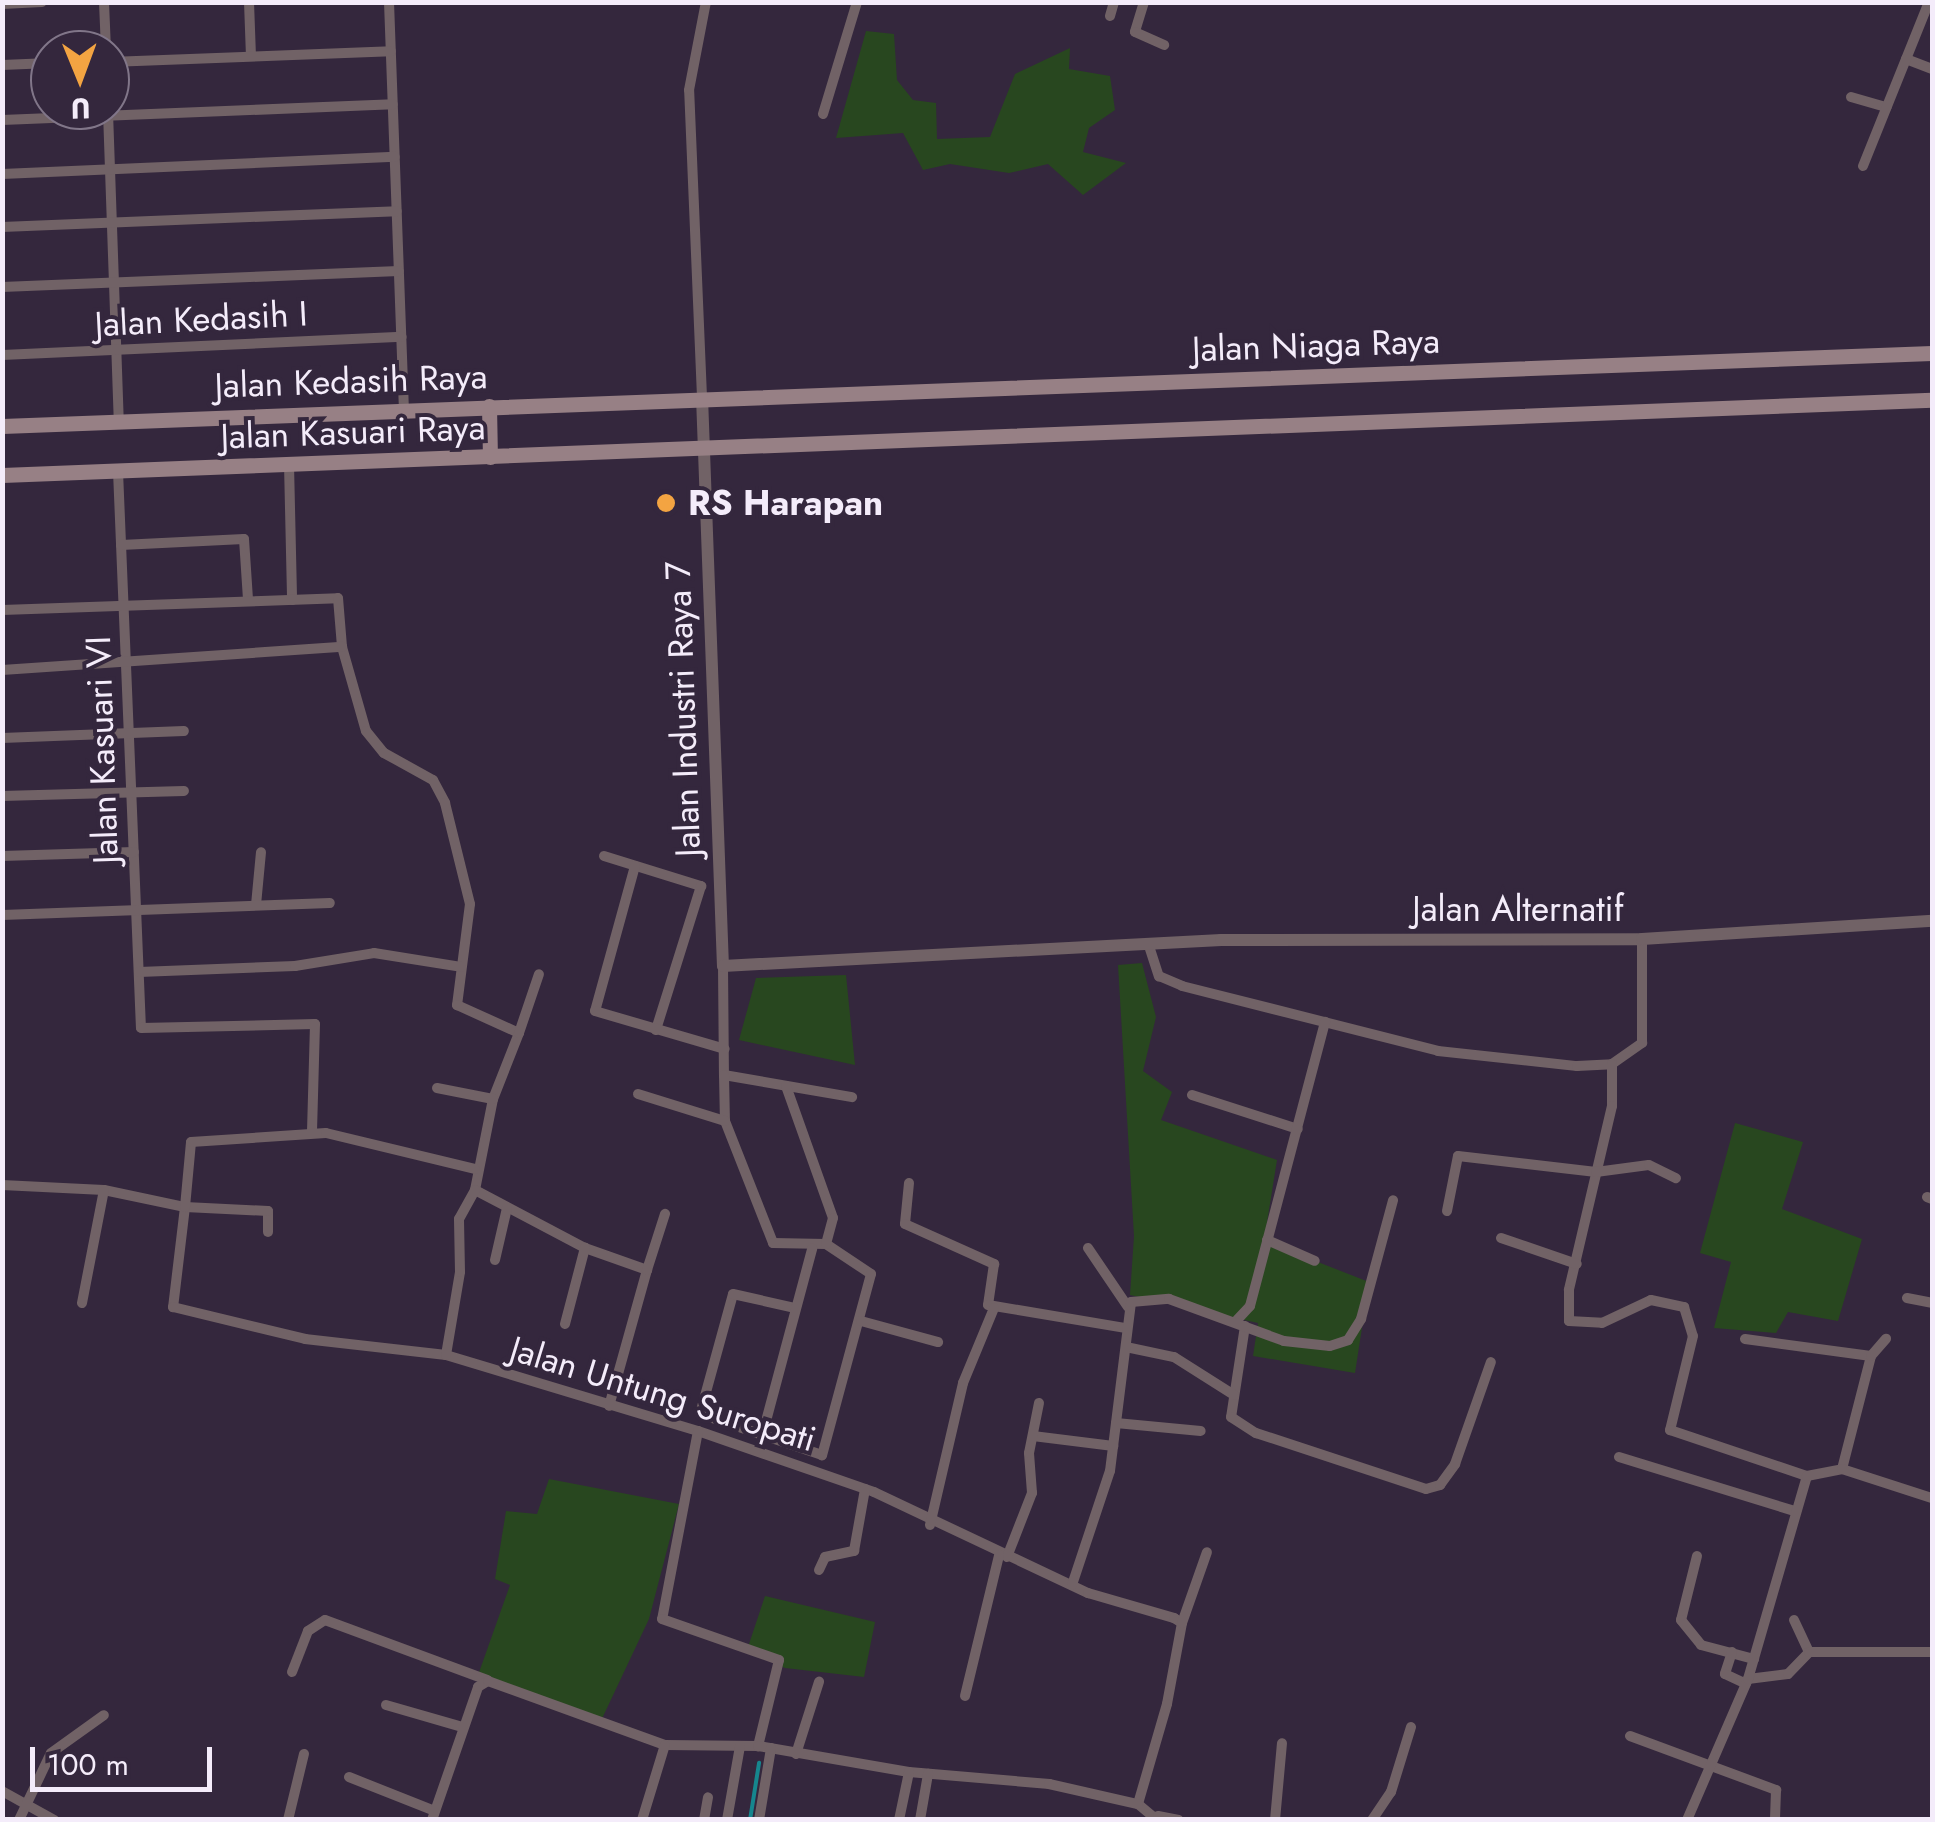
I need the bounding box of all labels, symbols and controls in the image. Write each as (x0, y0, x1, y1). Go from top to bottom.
north arrow (30, 30, 130, 130)
text: U (70, 88, 91, 129)
street label: Jalan Kedasih I (93, 292, 309, 346)
street label: Jalan Niaga Raya (1191, 320, 1441, 370)
street label: Jalan Kedasih Raya (214, 355, 488, 407)
street label: Jalan Kasuari Raya (220, 406, 486, 458)
place label: RS Harapan (688, 482, 883, 524)
marker: RS Harapan (653, 490, 679, 516)
street label: Jalan Industri Raya 7 (657, 560, 709, 858)
street label: Jalan Kasuari VI (77, 635, 127, 865)
street label: Jalan Alternatif (1412, 888, 1624, 930)
street label: Jalan Untung Suropati (505, 1328, 821, 1460)
scale bar (35, 1727, 218, 1789)
text: 100 m (47, 1743, 129, 1786)

